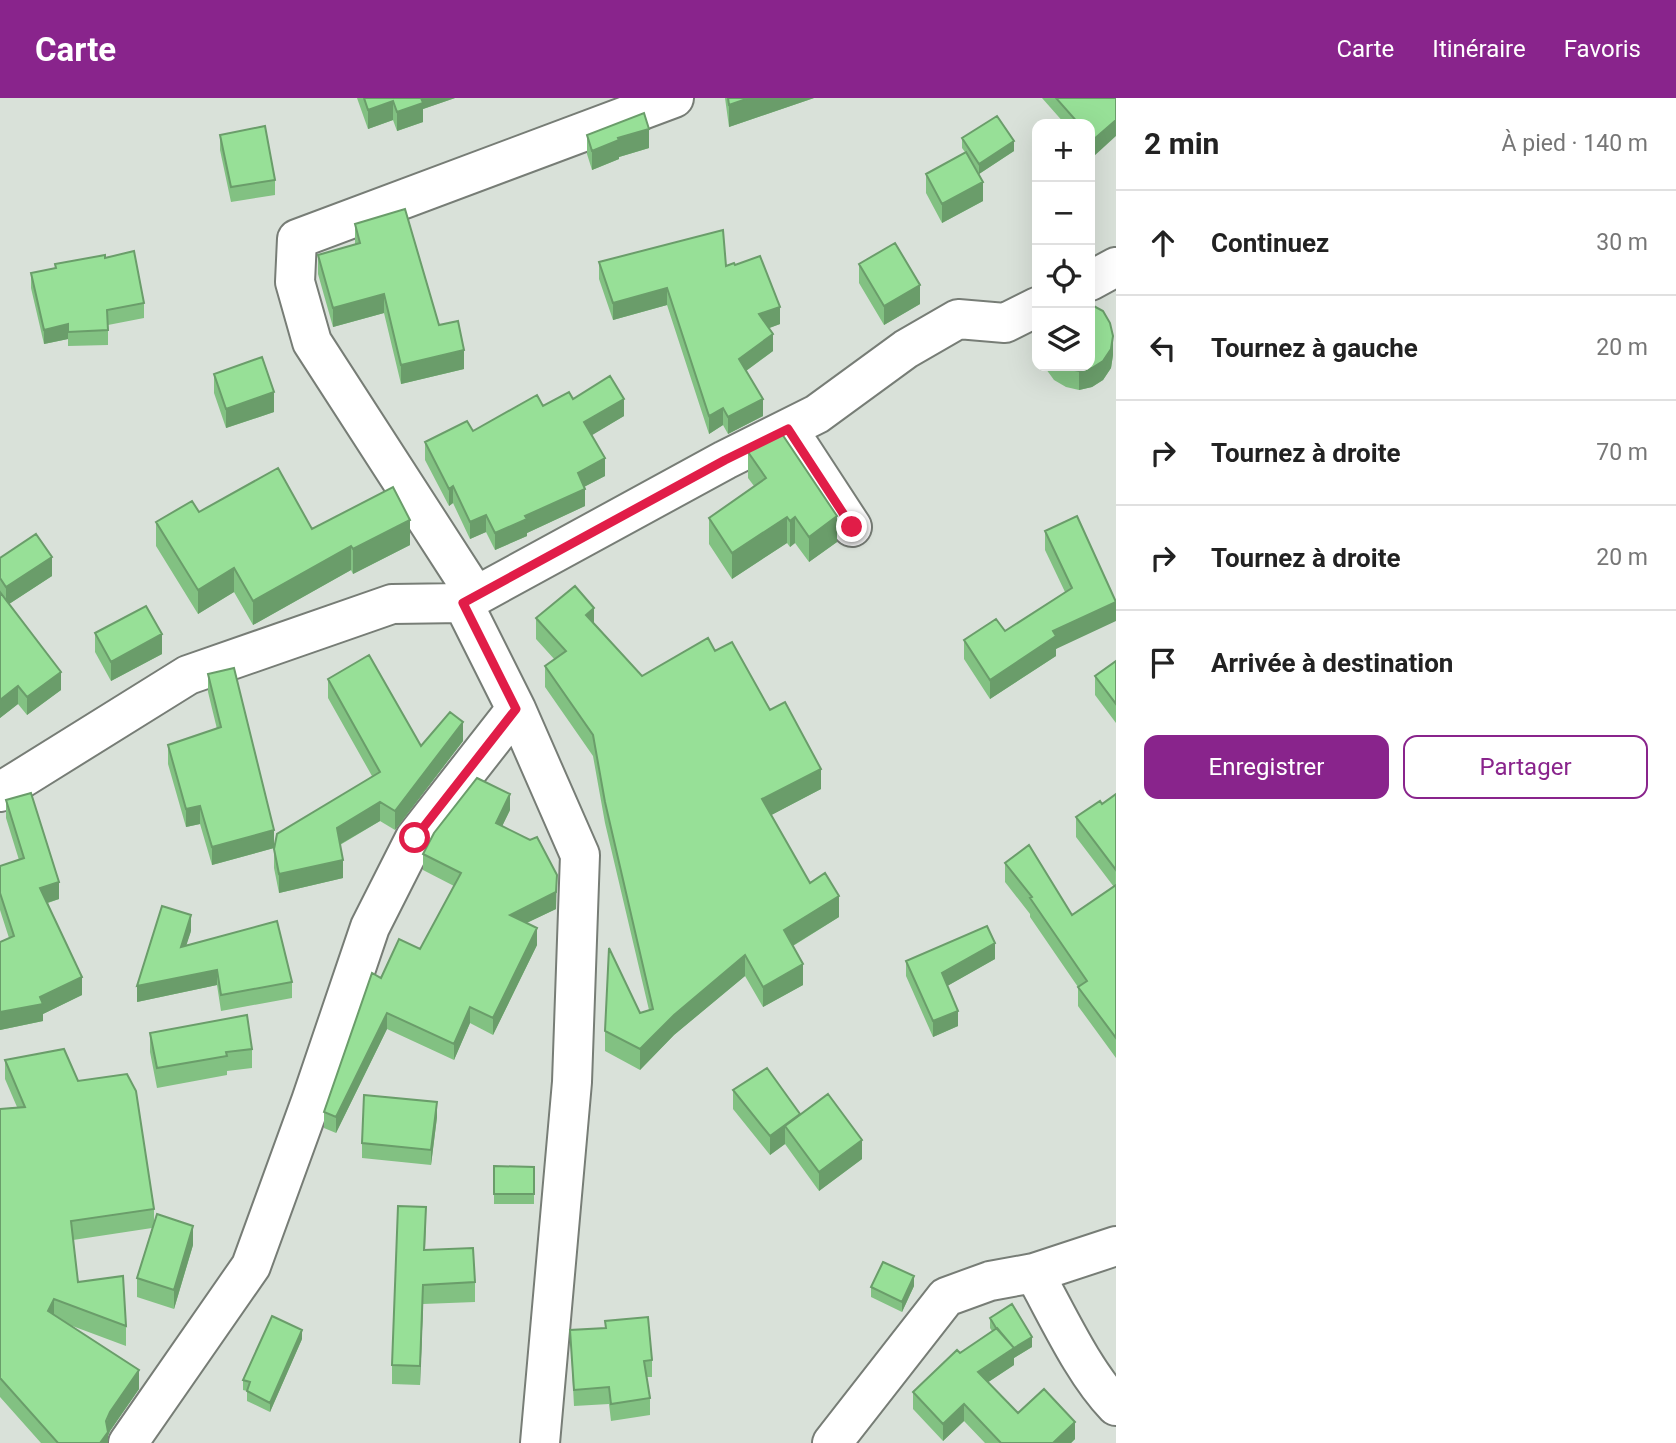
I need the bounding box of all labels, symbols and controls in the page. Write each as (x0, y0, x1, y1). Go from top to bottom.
text: Carte (35, 30, 116, 69)
text: Carte (1336, 35, 1394, 63)
text: Itinéraire (1432, 35, 1526, 63)
text: Favoris (1564, 35, 1641, 63)
map controls (1032, 119, 1095, 371)
button: + (1032, 119, 1095, 182)
text: 2 min (1144, 126, 1219, 161)
text: À pied · 140 m (1502, 130, 1648, 157)
button: − (1032, 182, 1095, 245)
icon: ahead (1144, 224, 1182, 262)
text: Continuez (1211, 228, 1329, 258)
text: 30 m (1596, 229, 1648, 256)
button: locate (1032, 245, 1095, 308)
button: layers (1032, 308, 1095, 371)
icon: left (1144, 329, 1182, 367)
text: Tournez à gauche (1211, 333, 1418, 363)
text: 20 m (1596, 334, 1648, 361)
icon: right (1144, 434, 1182, 472)
text: Tournez à droite (1211, 438, 1401, 468)
text: 70 m (1596, 439, 1648, 466)
route end (836, 511, 867, 542)
icon: right (1144, 539, 1182, 577)
text: Tournez à droite (1211, 543, 1401, 573)
text: 20 m (1596, 544, 1648, 571)
icon: arrive (1144, 644, 1182, 682)
text: Arrivée à destination (1211, 648, 1453, 678)
button: Enregistrer (1144, 735, 1389, 799)
button: Partager (1403, 735, 1648, 799)
route start (399, 822, 430, 853)

